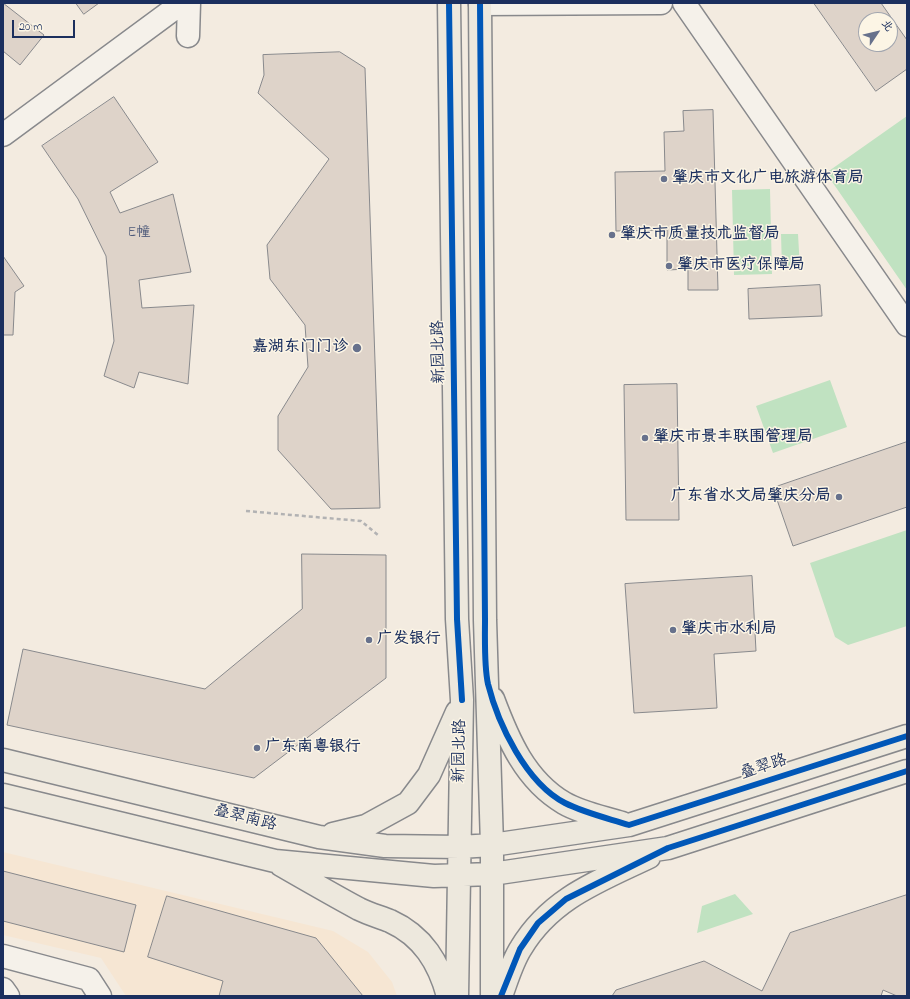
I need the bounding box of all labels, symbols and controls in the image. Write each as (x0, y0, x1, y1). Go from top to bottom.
scale bar (14, 12, 77, 38)
north arrow (858, 12, 898, 52)
text: 北 (877, 17, 897, 35)
text: 20 m (19, 18, 42, 36)
place label: 肇庆市文化广电旅游体育局 (672, 169, 864, 189)
marker: 肇庆市文化广电旅游体育局 (659, 174, 669, 184)
place label: 肇庆市质量技术监督局 (620, 225, 780, 245)
house number: E幢 (128, 226, 150, 242)
marker: 肇庆市质量技术监督局 (607, 230, 617, 240)
place label: 肇庆市医疗保障局 (677, 256, 805, 276)
marker: 肇庆市医疗保障局 (664, 261, 674, 271)
street label: 新园北路 (430, 320, 450, 384)
place label: 嘉湖东门门诊 (252, 338, 348, 358)
marker: 嘉湖东门门诊 (351, 342, 363, 354)
place label: 肇庆市景丰联围管理局 (653, 428, 813, 448)
marker: 肇庆市景丰联围管理局 (640, 433, 650, 443)
place label: 广东省水文局肇庆分局 (671, 487, 831, 507)
marker: 广东省水文局肇庆分局 (834, 492, 844, 502)
place label: 肇庆市水利局 (681, 620, 777, 640)
marker: 肇庆市水利局 (668, 625, 678, 635)
place label: 广发银行 (377, 630, 441, 650)
marker: 广发银行 (364, 635, 374, 645)
street label: 新园北路 (451, 719, 471, 783)
place label: 广东南粤银行 (265, 738, 361, 758)
marker: 广东南粤银行 (252, 743, 262, 753)
street label: 叠翠路 (738, 751, 790, 785)
street label: 叠翠南路 (212, 802, 278, 836)

